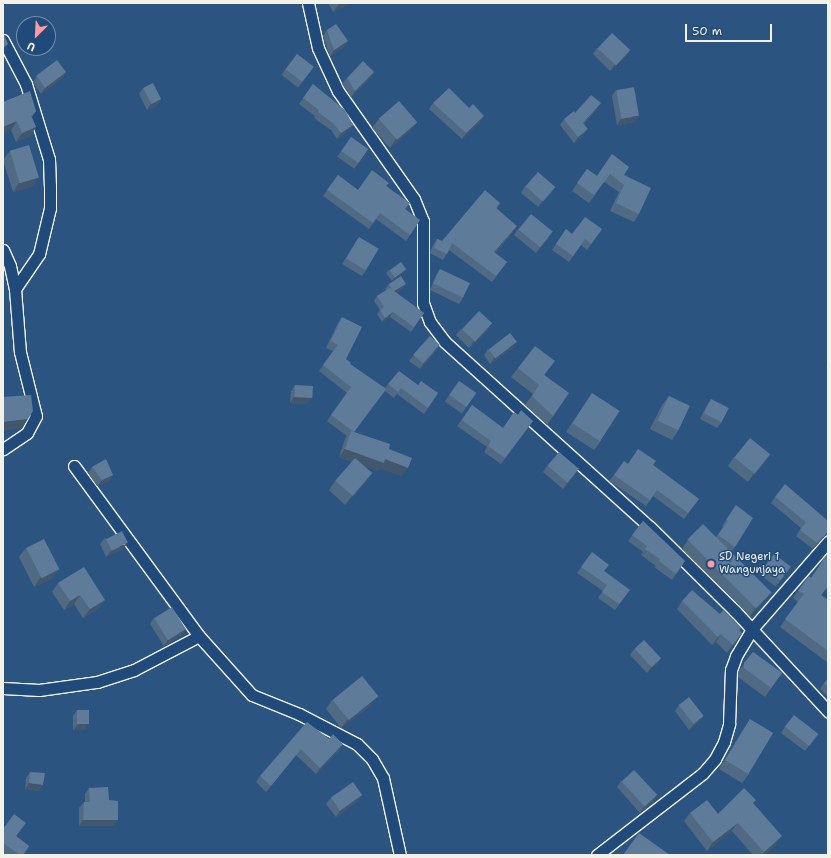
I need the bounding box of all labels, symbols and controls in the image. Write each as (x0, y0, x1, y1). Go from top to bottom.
north arrow (16, 16, 56, 56)
scale bar (687, 16, 774, 42)
text: 50 m (692, 23, 722, 39)
text: U (25, 38, 38, 55)
place label: SD Negeri 1 Wangunjaya (719, 551, 785, 577)
marker: SD Negeri 1 Wangunjaya (706, 559, 716, 569)

